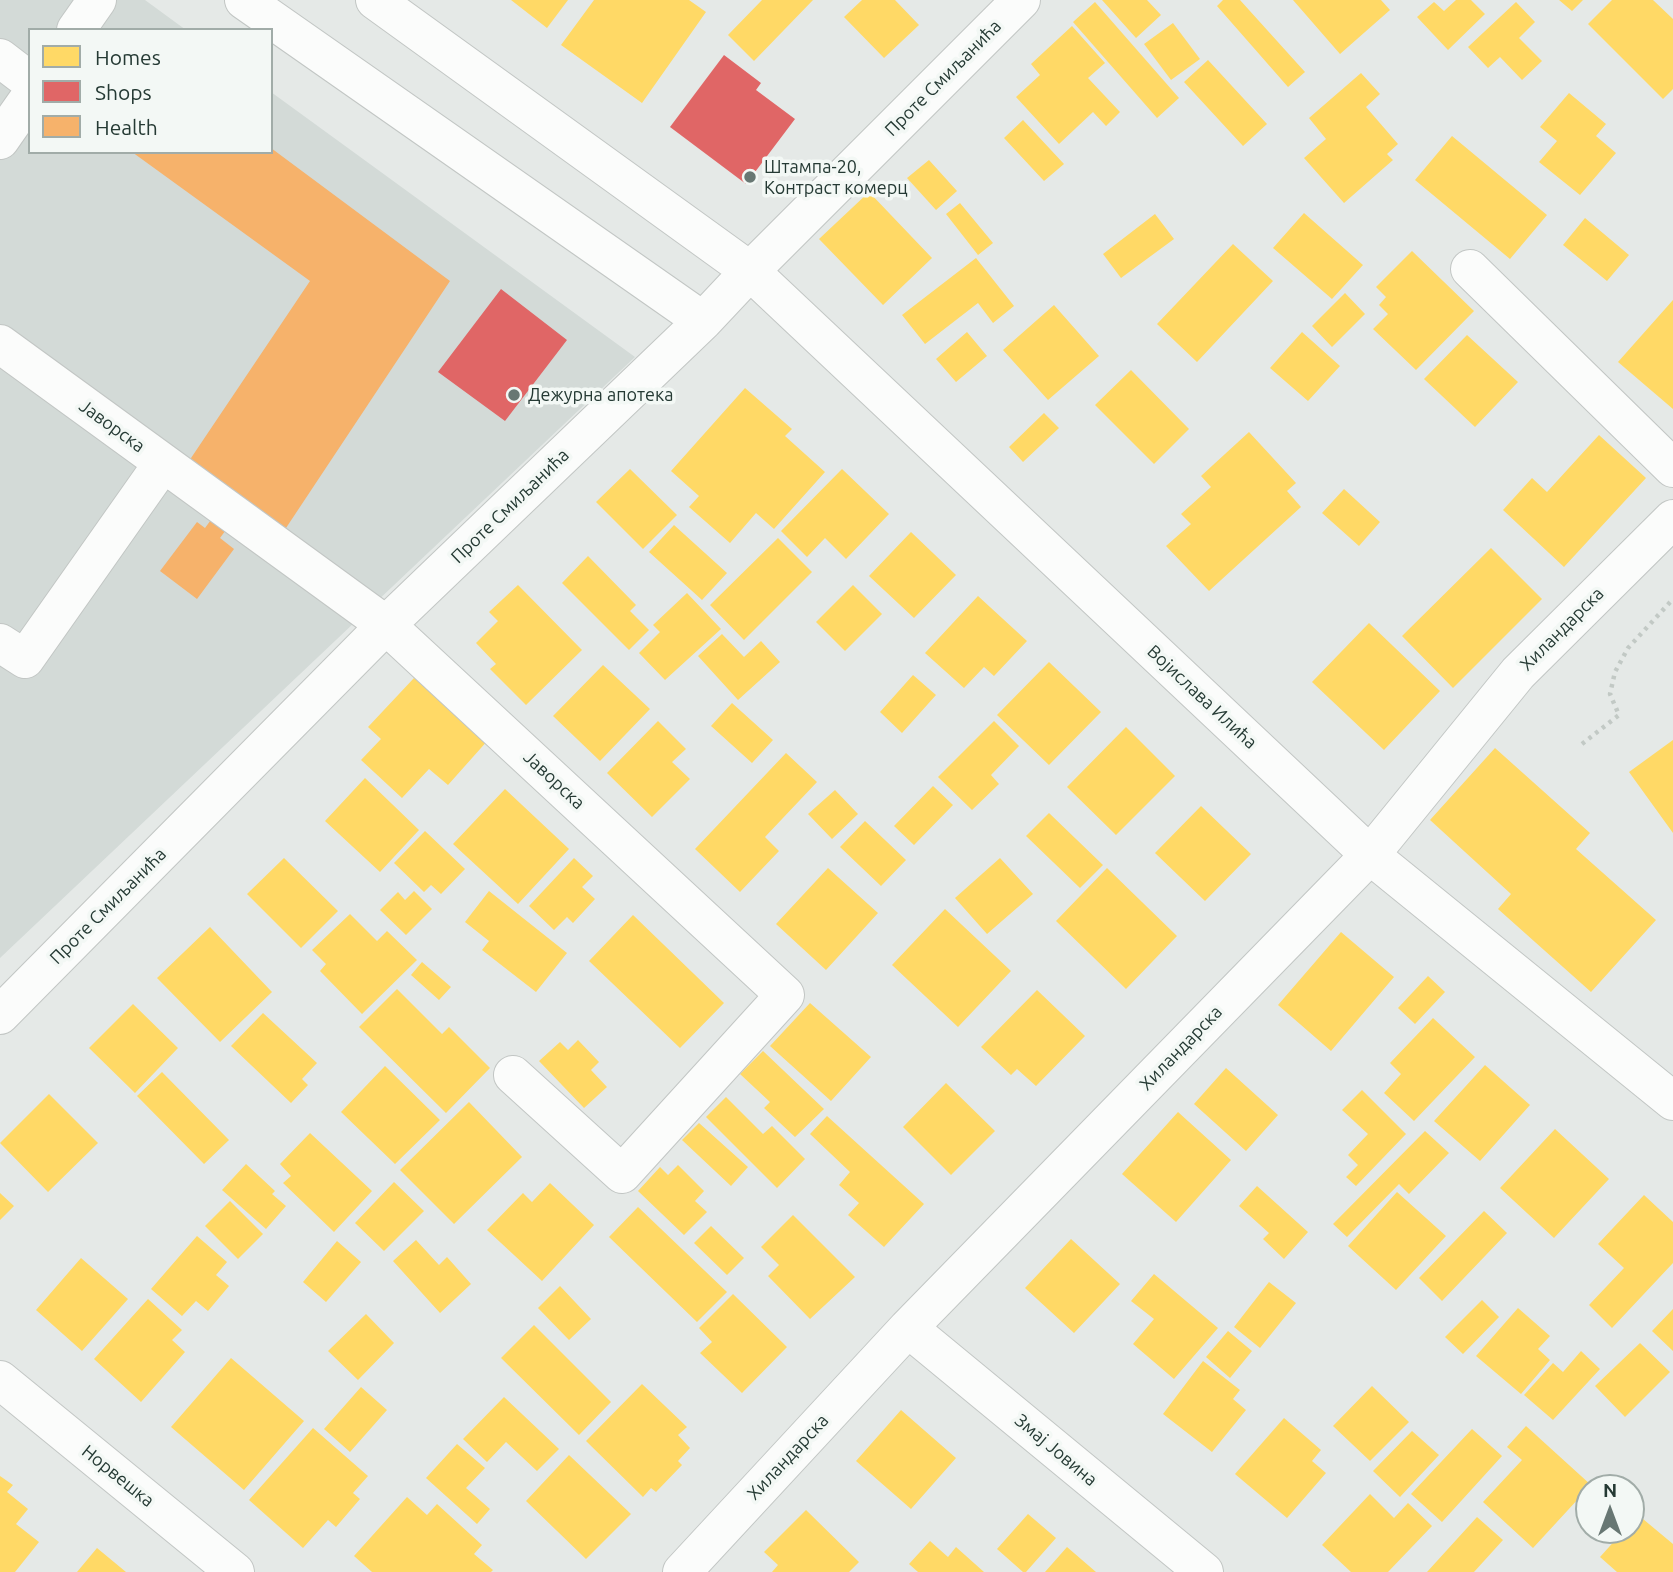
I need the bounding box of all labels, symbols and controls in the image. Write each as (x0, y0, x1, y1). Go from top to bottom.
street label: Проте Смиљанића (880, 15, 1006, 141)
legend (28, 28, 273, 154)
text: Homes (95, 45, 161, 69)
text: Shops (95, 80, 152, 104)
text: Health (95, 115, 158, 139)
place label: Штампа-20, Контраст комерц (764, 156, 908, 198)
marker: Штампа-20, Контраст комерц (742, 169, 758, 185)
place label: Дежурна апотека (528, 384, 673, 406)
marker: Дежурна апотека (506, 387, 522, 403)
street label: Јаворска (75, 395, 149, 457)
street label: Проте Смиљанића (447, 444, 573, 568)
street label: Хиландарска (1516, 583, 1608, 675)
street label: Војислава Илића (1143, 641, 1261, 753)
street label: Јаворска (519, 746, 589, 814)
street label: Проте Смиљанића (45, 843, 171, 969)
street label: Хиландарска (1135, 1001, 1227, 1095)
street label: Змај Јовина (1010, 1409, 1102, 1491)
street label: Хиландарска (743, 1410, 833, 1504)
street label: Норвешка (78, 1440, 158, 1512)
north arrow (1575, 1474, 1645, 1544)
text: N (1603, 1479, 1617, 1501)

